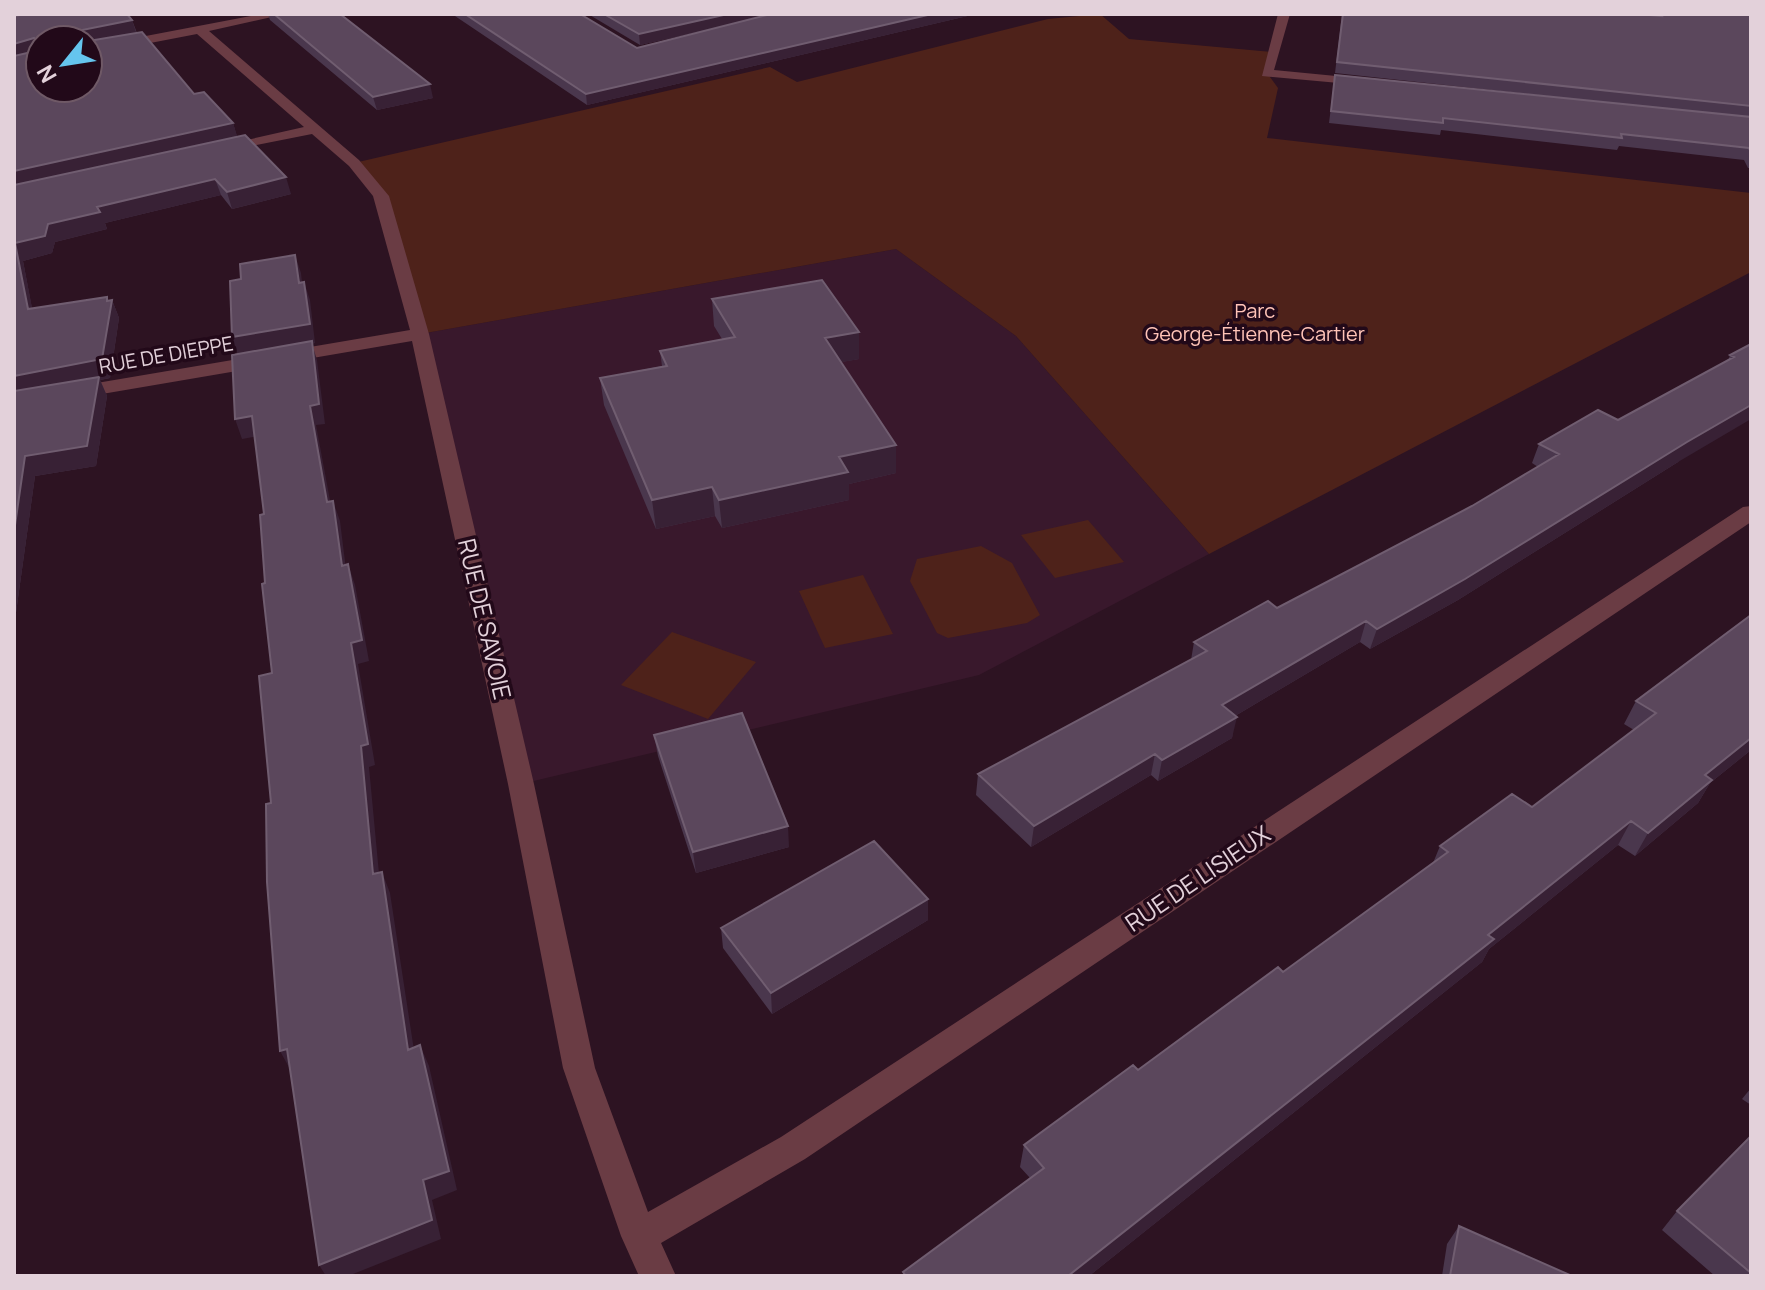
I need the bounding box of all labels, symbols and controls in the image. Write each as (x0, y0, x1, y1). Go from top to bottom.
north arrow (24, 24, 104, 104)
text: N (30, 60, 64, 88)
park label: Parc George-Étienne-Cartier (1145, 297, 1365, 347)
street label: RUE DE DIEPPE (97, 329, 235, 380)
street label: RUE DE SAVOIE (451, 535, 520, 702)
street label: RUE DE LISIEUX (1118, 817, 1277, 939)

